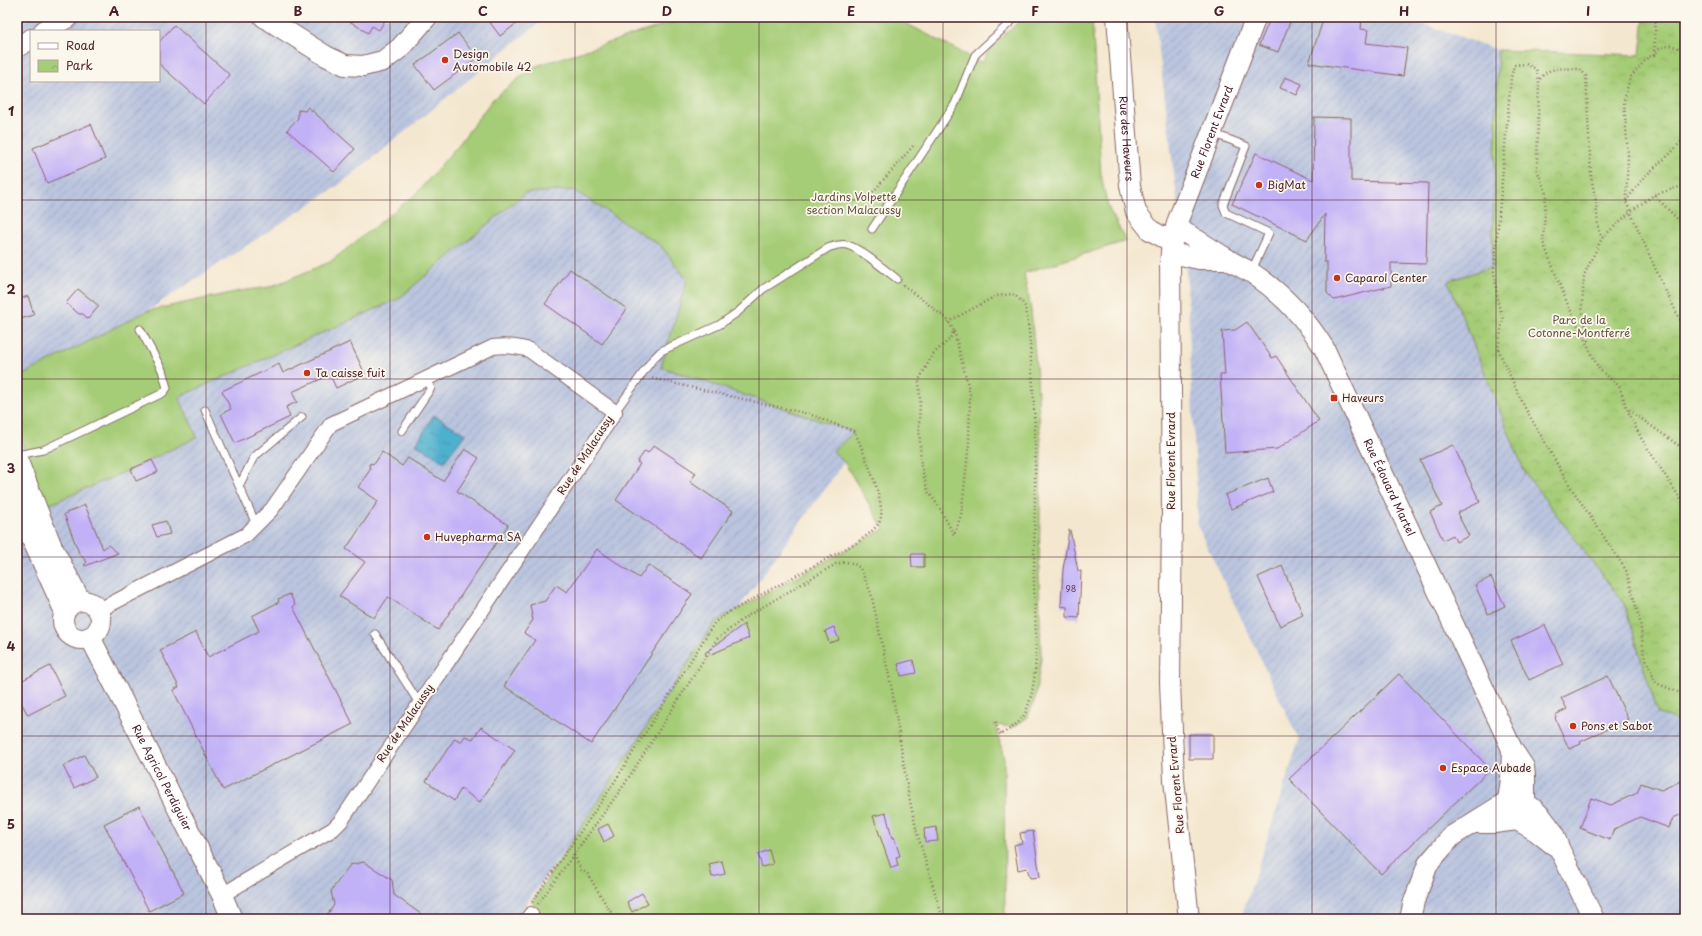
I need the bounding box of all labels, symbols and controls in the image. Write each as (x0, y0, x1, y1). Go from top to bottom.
text: A (109, 1, 119, 20)
text: B (294, 1, 303, 20)
text: C (478, 1, 488, 20)
text: D (662, 1, 672, 20)
text: E (847, 1, 855, 20)
text: F (1031, 1, 1039, 20)
text: G (1214, 1, 1224, 20)
text: H (1399, 1, 1409, 20)
text: I (1586, 1, 1590, 20)
legend (30, 30, 160, 82)
text: Road (66, 36, 95, 54)
place label: Design Automobile 42 (453, 45, 532, 75)
marker: Design Automobile 42 (440, 55, 450, 65)
text: Park (66, 56, 93, 74)
street label: Rue Florent Evrard (1186, 83, 1237, 181)
street label: Rue des Haveurs (1115, 95, 1139, 182)
text: 1 (8, 101, 14, 120)
place label: BigMat (1267, 176, 1306, 193)
marker: BigMat (1254, 180, 1264, 190)
park label: Jardins Volpette section Malacussy (807, 188, 901, 218)
place label: Caparol Center (1345, 269, 1428, 286)
marker: Caparol Center (1332, 273, 1342, 283)
text: 2 (6, 279, 16, 298)
park label: Parc de la Cotonne-Montferré (1528, 311, 1630, 341)
place label: Ta caisse fuit (315, 364, 386, 381)
marker: Ta caisse fuit (302, 368, 312, 378)
place label: Haveurs (1342, 389, 1384, 406)
marker: Haveurs (1329, 393, 1339, 403)
street label: Rue de Malacussy (552, 412, 617, 498)
street label: Rue Florent Evrard (1162, 412, 1179, 510)
street label: Rue Édouard Martel (1360, 436, 1420, 539)
text: 3 (7, 458, 16, 477)
place label: Huvepharma SA (435, 528, 522, 545)
marker: Huvepharma SA (422, 532, 432, 542)
house number: 98 (1066, 581, 1076, 595)
text: 4 (7, 636, 16, 655)
street label: Rue de Malacussy (372, 680, 437, 766)
place label: Pons et Sabot (1581, 717, 1653, 734)
street label: Rue Agricol Perdiguier (128, 721, 197, 834)
marker: Pons et Sabot (1568, 721, 1578, 731)
street label: Rue Florent Evrard (1163, 735, 1188, 835)
place label: Espace Aubade (1451, 759, 1532, 776)
marker: Espace Aubade (1438, 763, 1448, 773)
text: 5 (7, 814, 15, 833)

